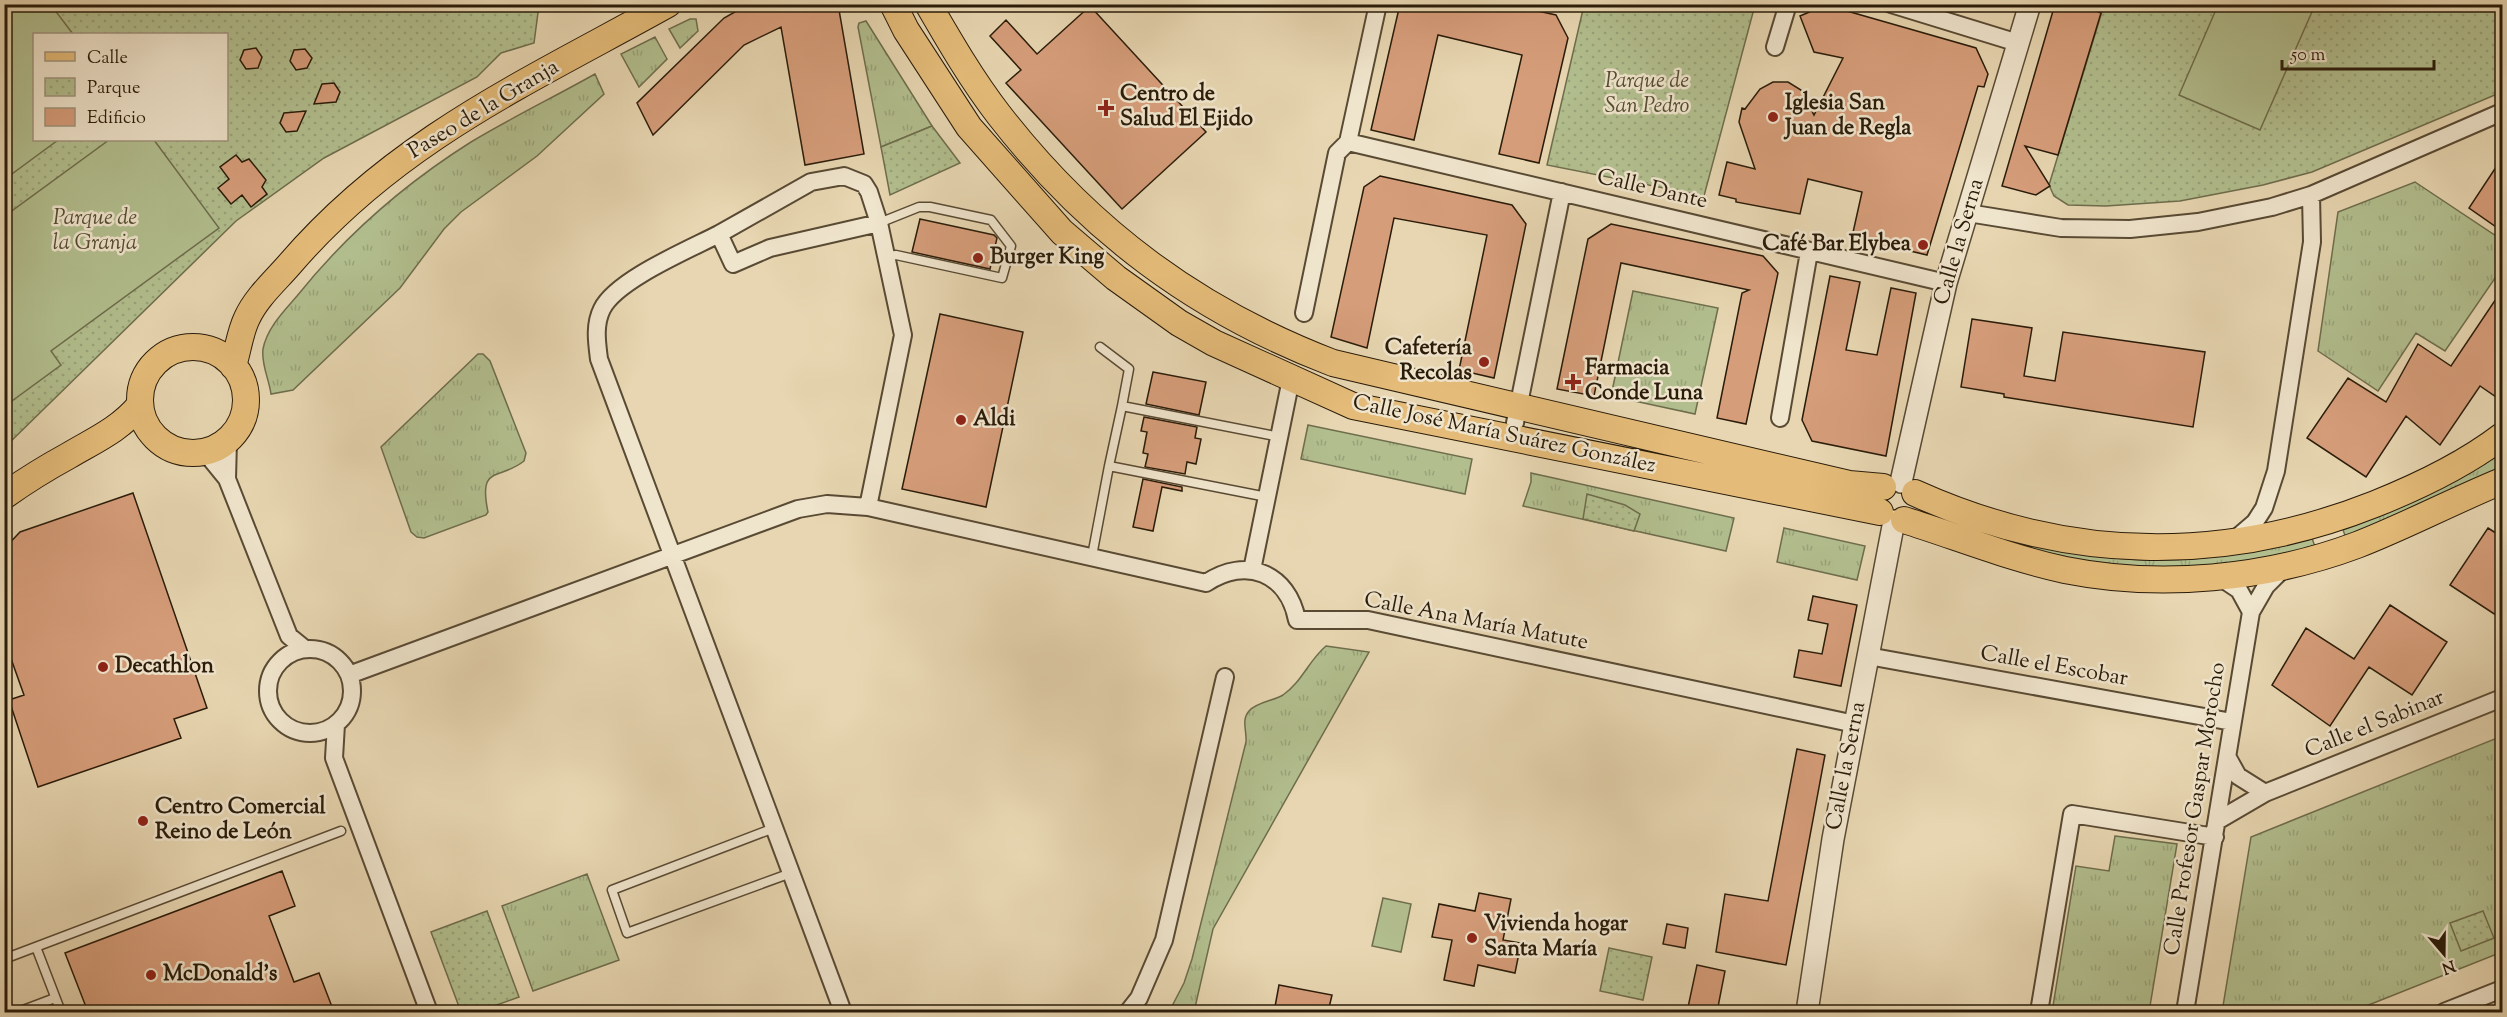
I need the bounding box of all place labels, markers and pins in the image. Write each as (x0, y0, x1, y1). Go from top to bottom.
place label: Centro de Salud El Ejido (1120, 79, 1253, 136)
place label: Iglesia San Juan de Regla (1783, 88, 1912, 145)
marker: Centro de Salud El Ejido (1097, 99, 1115, 117)
marker: Iglesia San Juan de Regla (1766, 110, 1780, 124)
place label: Café Bar Elybea (1762, 229, 1912, 261)
marker: Café Bar Elybea (1916, 238, 1930, 252)
place label: Burger King (990, 242, 1105, 274)
marker: Burger King (971, 251, 985, 265)
place label: Cafetería Recolas (1385, 333, 1473, 390)
place label: Farmacia Conde Luna (1585, 353, 1704, 410)
marker: Cafetería Recolas (1477, 355, 1491, 369)
marker: Farmacia Conde Luna (1566, 375, 1580, 389)
place label: Aldi (973, 404, 1016, 436)
marker: Aldi (954, 413, 968, 427)
place label: Decathlon (115, 651, 214, 683)
marker: Decathlon (96, 660, 110, 674)
place label: Centro Comercial Reino de León (155, 792, 327, 849)
marker: Centro Comercial Reino de León (136, 814, 150, 828)
place label: Vivienda hogar Santa María (1484, 909, 1629, 966)
marker: Vivienda hogar Santa María (1465, 931, 1479, 945)
place label: McDonald's (163, 959, 278, 991)
marker: McDonald's (144, 968, 158, 982)

